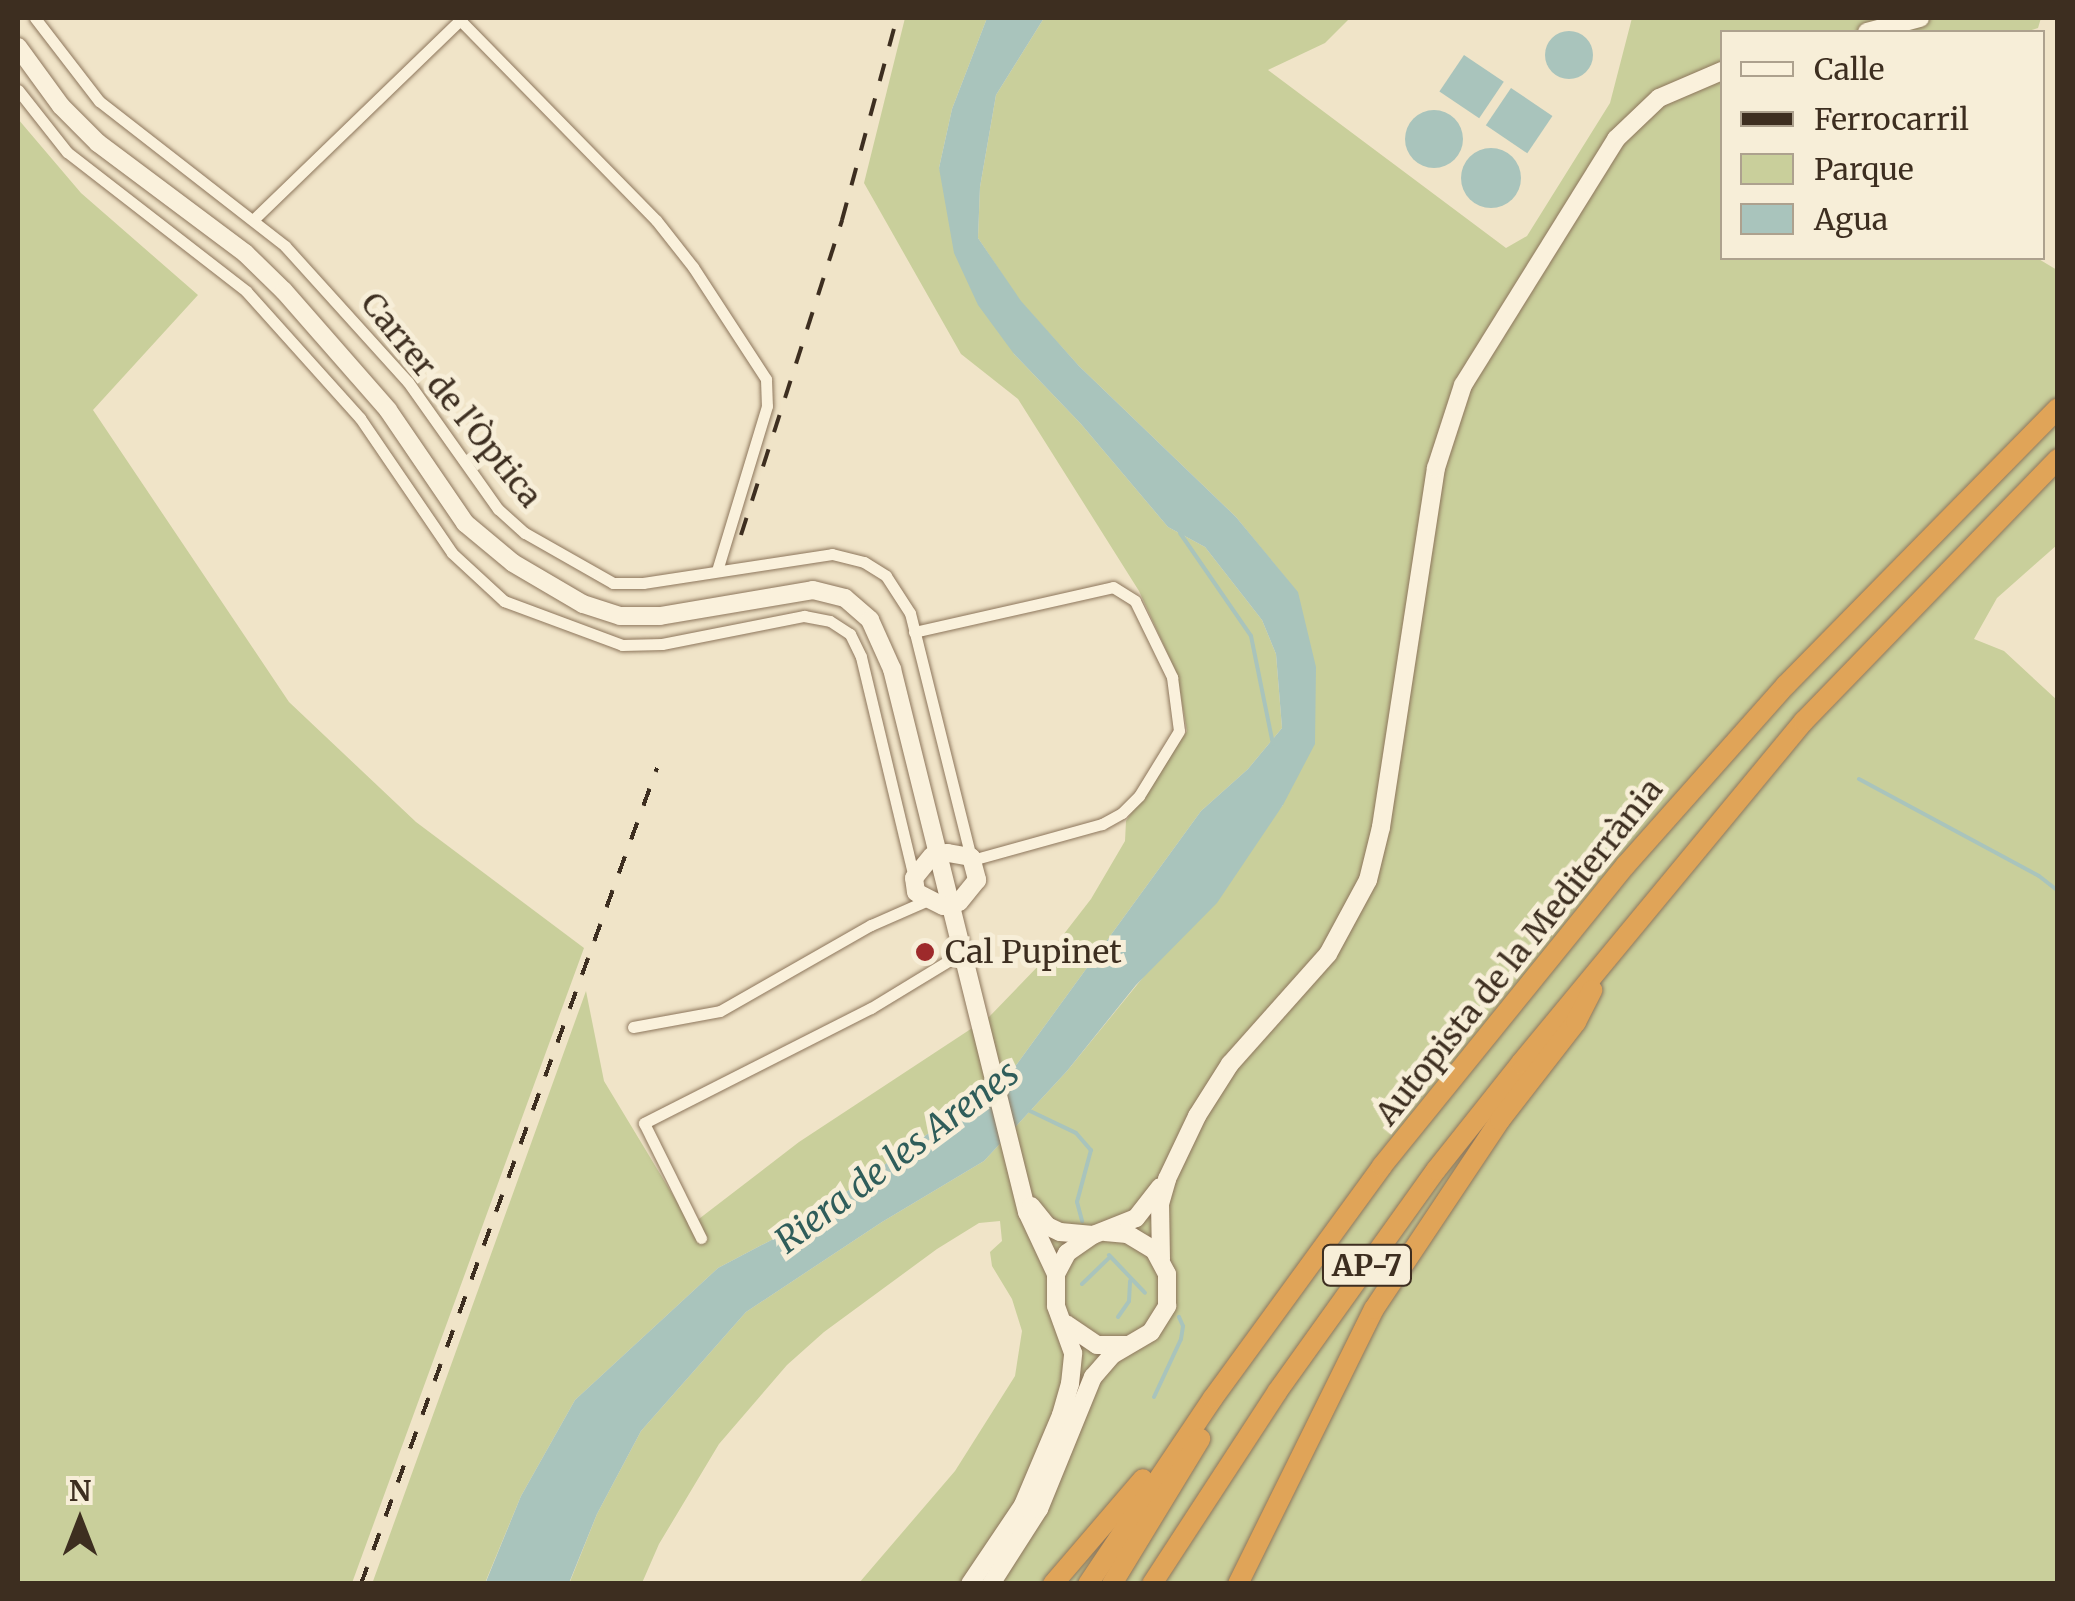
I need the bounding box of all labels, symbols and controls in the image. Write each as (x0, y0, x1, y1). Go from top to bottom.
legend (1720, 30, 2045, 260)
text: Calle (1814, 50, 1884, 88)
text: Ferrocarril (1814, 100, 1969, 138)
text: Parque (1814, 150, 1914, 188)
text: Agua (1814, 200, 1888, 238)
street label: Carrer de l'Òptica (353, 285, 549, 515)
street label: Autopista de la Mediterrània (1367, 771, 1671, 1133)
place label: Cal Pupinet (945, 933, 1122, 971)
marker: Cal Pupinet (914, 941, 936, 963)
water label: Riera de les Arenes (767, 1052, 1027, 1262)
road number: AP-7 (1320, 1240, 1414, 1290)
north arrow (30, 1471, 130, 1571)
text: N (69, 1473, 91, 1509)

